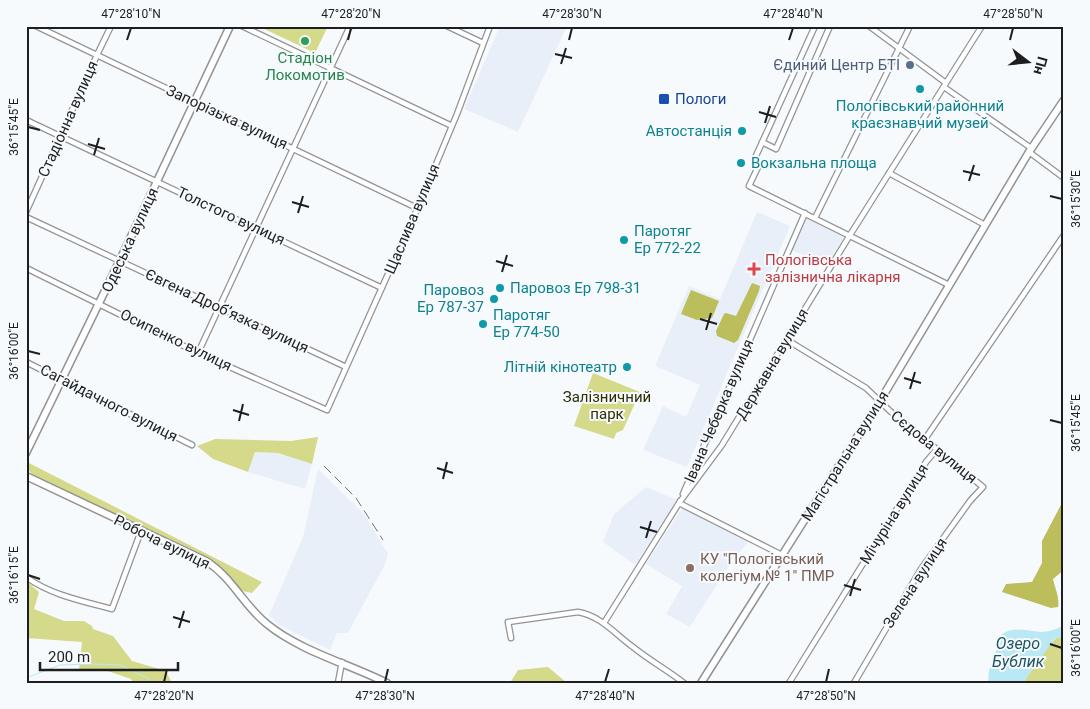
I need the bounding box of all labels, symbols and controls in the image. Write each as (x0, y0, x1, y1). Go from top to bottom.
text: 47°28'10"N (101, 7, 161, 21)
text: 47°28'20"N (321, 7, 381, 21)
text: 47°28'30"N (542, 7, 602, 21)
text: 47°28'40"N (763, 7, 823, 21)
text: 47°28'50"N (983, 7, 1043, 21)
marker: Стадіон Локомотив (299, 35, 311, 47)
north arrow (1002, 38, 1052, 88)
place label: Стадіон Локомотив (265, 49, 345, 84)
text: Пн (1030, 55, 1051, 76)
place label: Єдиний Центр БТІ (773, 56, 900, 74)
street label: Стадіонна вулиця (34, 58, 102, 180)
marker: Єдиний Центр БТІ (904, 59, 916, 71)
street label: Запорізька вулиця (163, 81, 291, 153)
marker: Пологівський районний краєзнавчий музей (914, 83, 926, 95)
place label: Пологи (675, 90, 726, 108)
marker: Пологи (657, 92, 671, 106)
place label: Пологівський районний краєзнавчий музей (836, 97, 1004, 132)
text: 36°15'45"E (7, 98, 21, 156)
place label: Автостанція (646, 122, 732, 140)
marker: Автостанція (736, 125, 748, 137)
place label: Вокзальна площа (751, 154, 877, 172)
marker: Вокзальна площа (735, 157, 747, 169)
street label: Щаслива вулиця (381, 161, 443, 277)
text: 36°15'30"E (1069, 170, 1083, 228)
street label: Толстого вулиця (174, 183, 288, 249)
street label: Одеська вулиця (98, 185, 162, 295)
place label: Паротяг Ер 772-22 (634, 222, 701, 257)
marker: Паротяг Ер 772-22 (618, 234, 630, 246)
place label: Пологiвська залiзнична лiкарня (765, 251, 901, 286)
marker: Пологiвська залiзнична лiкарня (747, 262, 761, 276)
street label: Євгена Дроб’язка вулиця (142, 265, 312, 357)
place label: Паровоз Ер 798-31 (510, 279, 641, 297)
place label: Паровоз Ер 787-37 (417, 281, 484, 316)
marker: Паровоз Ер 798-31 (494, 282, 506, 294)
marker: Паровоз Ер 787-37 (488, 293, 500, 305)
street label: Осипенко вулиця (117, 305, 235, 375)
street label: Державна вулиця (732, 305, 812, 423)
place label: Паротяг Ер 774-50 (493, 306, 560, 341)
marker: Паротяг Ер 774-50 (477, 318, 489, 330)
text: 36°16'00"E (7, 322, 21, 380)
street label: Івана Чеберка вулиця (681, 337, 757, 485)
place label: Літній кінотеатр (504, 358, 617, 376)
street label: Сагайдачного вулиця (37, 361, 181, 445)
marker: Літній кінотеатр (621, 361, 633, 373)
park label: Залізничний парк (563, 388, 651, 423)
street label: Магістральна вулиця (798, 388, 892, 524)
text: 36°15'45"E (1069, 394, 1083, 452)
street label: Сєдова вулиця (887, 407, 981, 487)
street label: Мічуріна вулиця (856, 461, 932, 567)
street label: Робоча вулиця (111, 511, 213, 573)
street label: Зелена вулиця (879, 535, 951, 631)
text: 36°16'15"E (7, 546, 21, 604)
place label: КУ "Пологівський колегіум № 1" ПМР (700, 550, 834, 585)
marker: КУ "Пологівський колегіум № 1" ПМР (684, 562, 696, 574)
text: 36°16'00"E (1069, 619, 1083, 677)
water label: Озеро Бублик (992, 634, 1045, 671)
scale bar (40, 639, 178, 671)
text: 200 m (48, 648, 90, 666)
text: 47°28'20"N (134, 689, 194, 703)
text: 47°28'30"N (355, 689, 415, 703)
text: 47°28'40"N (575, 689, 635, 703)
text: 47°28'50"N (796, 689, 856, 703)

